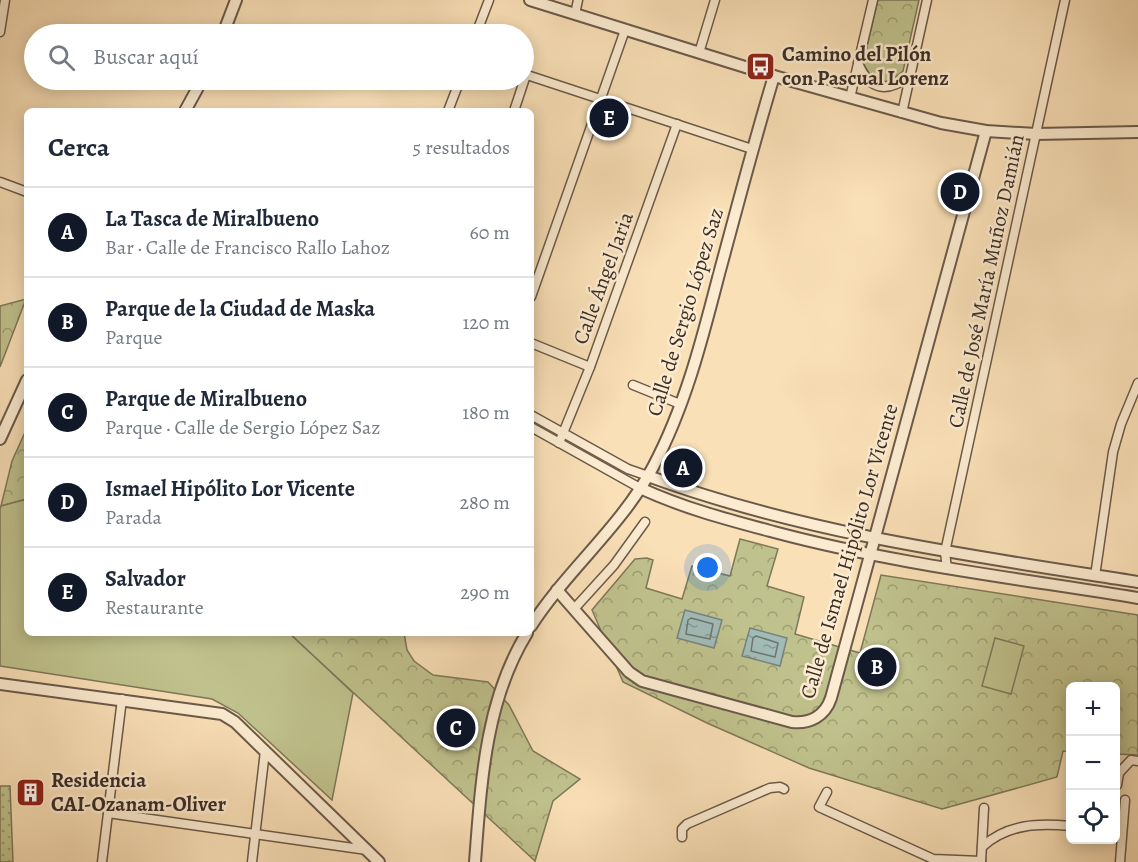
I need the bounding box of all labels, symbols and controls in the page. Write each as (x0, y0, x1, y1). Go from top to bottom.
search box (24, 24, 534, 90)
place label: Camino del Pilón con Pascual Lorenz (782, 40, 949, 92)
icon: search (45, 41, 78, 74)
text: Buscar aquí (93, 42, 199, 72)
bus stop icon: Camino del Pilón con Pascual Lorenz (745, 50, 777, 82)
pin: E (590, 96, 628, 140)
text: Cerca (48, 130, 110, 165)
street label: Calle de José María Muñoz Damián (943, 132, 1029, 430)
text: 5 resultados (413, 134, 510, 161)
pin: D (940, 170, 980, 214)
text: La Tasca de Miralbueno (105, 204, 319, 234)
street label: Calle de Sergio López Saz (640, 204, 730, 420)
street label: Calle Ángel Jaria (566, 208, 640, 348)
text: A (61, 219, 74, 246)
text: 60 m (470, 219, 510, 246)
text: Bar · Calle de Francisco Rallo Lahoz (105, 234, 390, 261)
text: Parque de la Ciudad de Maska (105, 294, 375, 324)
text: B (61, 309, 74, 336)
text: 120 m (462, 309, 510, 336)
text: Parque (105, 324, 163, 351)
text: Parque de Miralbueno (105, 384, 307, 414)
text: C (61, 399, 74, 426)
text: 180 m (462, 399, 510, 426)
street label: Calle de Ismael Hipólito Lor Vicente (793, 400, 905, 702)
text: Parque · Calle de Sergio López Saz (105, 414, 380, 441)
pin: A (664, 446, 702, 490)
text: Ismael Hipólito Lor Vicente (105, 474, 355, 504)
text: D (61, 489, 74, 516)
text: 280 m (460, 489, 510, 516)
text: Parada (105, 504, 162, 531)
your location (693, 553, 722, 582)
text: Salvador (105, 564, 186, 594)
text: E (62, 579, 73, 606)
text: 290 m (460, 579, 510, 606)
text: Restaurante (105, 594, 204, 621)
pin: B (858, 644, 896, 690)
map controls (1066, 682, 1120, 844)
button: + (1066, 682, 1120, 736)
pin: C (436, 706, 476, 750)
button: − (1066, 736, 1120, 790)
place label: Residencia CAI-Ozanam-Oliver (51, 766, 226, 818)
building icon: Residencia CAI-Ozanam-Oliver (14, 776, 46, 808)
button: locate (1066, 790, 1120, 844)

